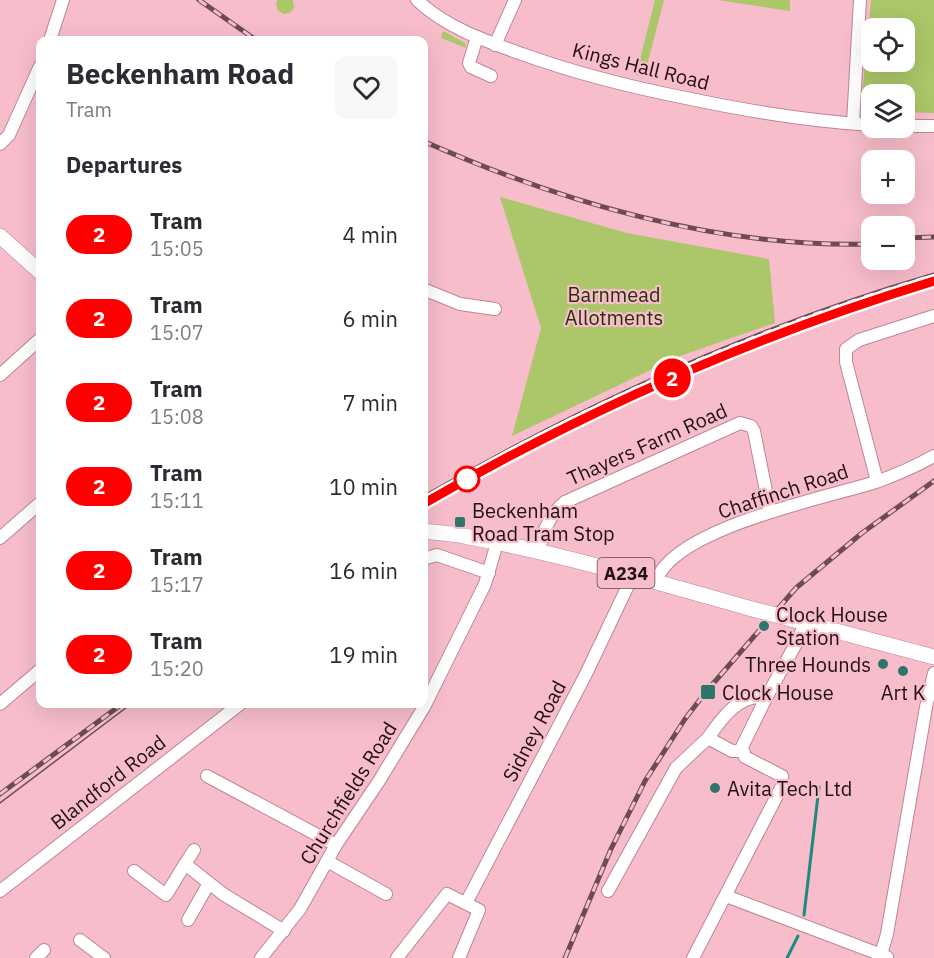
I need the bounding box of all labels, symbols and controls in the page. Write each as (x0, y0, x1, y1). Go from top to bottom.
map controls (861, 18, 915, 270)
button: locate (861, 18, 915, 72)
street label: Kings Hall Road (570, 36, 712, 96)
text: Beckenham Road (66, 55, 294, 92)
button: heart (335, 56, 398, 119)
button: layers (861, 84, 915, 138)
text: Tram (66, 96, 112, 123)
text: Departures (66, 150, 182, 179)
button: + (861, 150, 915, 204)
text: Tram (150, 206, 203, 235)
button: − (861, 216, 915, 270)
text: 2 (93, 220, 105, 248)
text: 4 min (342, 220, 398, 249)
text: 15:05 (150, 235, 204, 262)
park label: Barnmead Allotments (565, 281, 663, 331)
text: Tram (150, 290, 203, 319)
text: 2 (93, 304, 105, 332)
text: 6 min (342, 304, 398, 333)
text: 15:07 (150, 319, 204, 346)
line badge: 2 (652, 358, 692, 398)
text: 2 (666, 364, 678, 392)
text: Tram (150, 374, 203, 403)
text: 2 (93, 388, 105, 416)
text: 7 min (342, 388, 398, 417)
street label: Thayers Farm Road (563, 397, 731, 491)
text: 15:08 (150, 403, 204, 430)
street label: Chaffinch Road (714, 457, 852, 525)
text: Tram (150, 458, 203, 487)
unlabelled marker (454, 466, 480, 492)
text: 2 (93, 472, 105, 500)
text: 10 min (329, 472, 398, 501)
text: 15:11 (150, 487, 204, 514)
place label: Beckenham Road Tram Stop (472, 497, 615, 547)
marker: Beckenham Road Tram Stop (453, 515, 467, 529)
text: Tram (150, 542, 203, 571)
text: 2 (93, 556, 105, 584)
text: 16 min (329, 556, 398, 585)
road number: A234 (598, 558, 654, 588)
text: 15:17 (150, 571, 204, 598)
place label: Clock House Station (776, 601, 888, 651)
marker: Clock House Station (757, 619, 771, 633)
text: Tram (150, 626, 203, 655)
text: 2 (93, 640, 105, 668)
text: 19 min (329, 640, 398, 669)
place label: Three Hounds (745, 651, 871, 678)
text: 15:20 (150, 655, 204, 682)
marker: Three Hounds (876, 657, 890, 671)
marker: Art K (896, 664, 910, 678)
street label: Sidney Road (496, 676, 572, 786)
place label: Clock House (722, 679, 834, 706)
place label: Art K (881, 679, 926, 706)
marker: Clock House (699, 683, 717, 701)
street label: Churchfields Road (293, 716, 403, 870)
street label: Blandford Road (45, 728, 171, 836)
place label: Avita Tech Ltd (727, 775, 852, 802)
marker: Avita Tech Ltd (708, 781, 722, 795)

